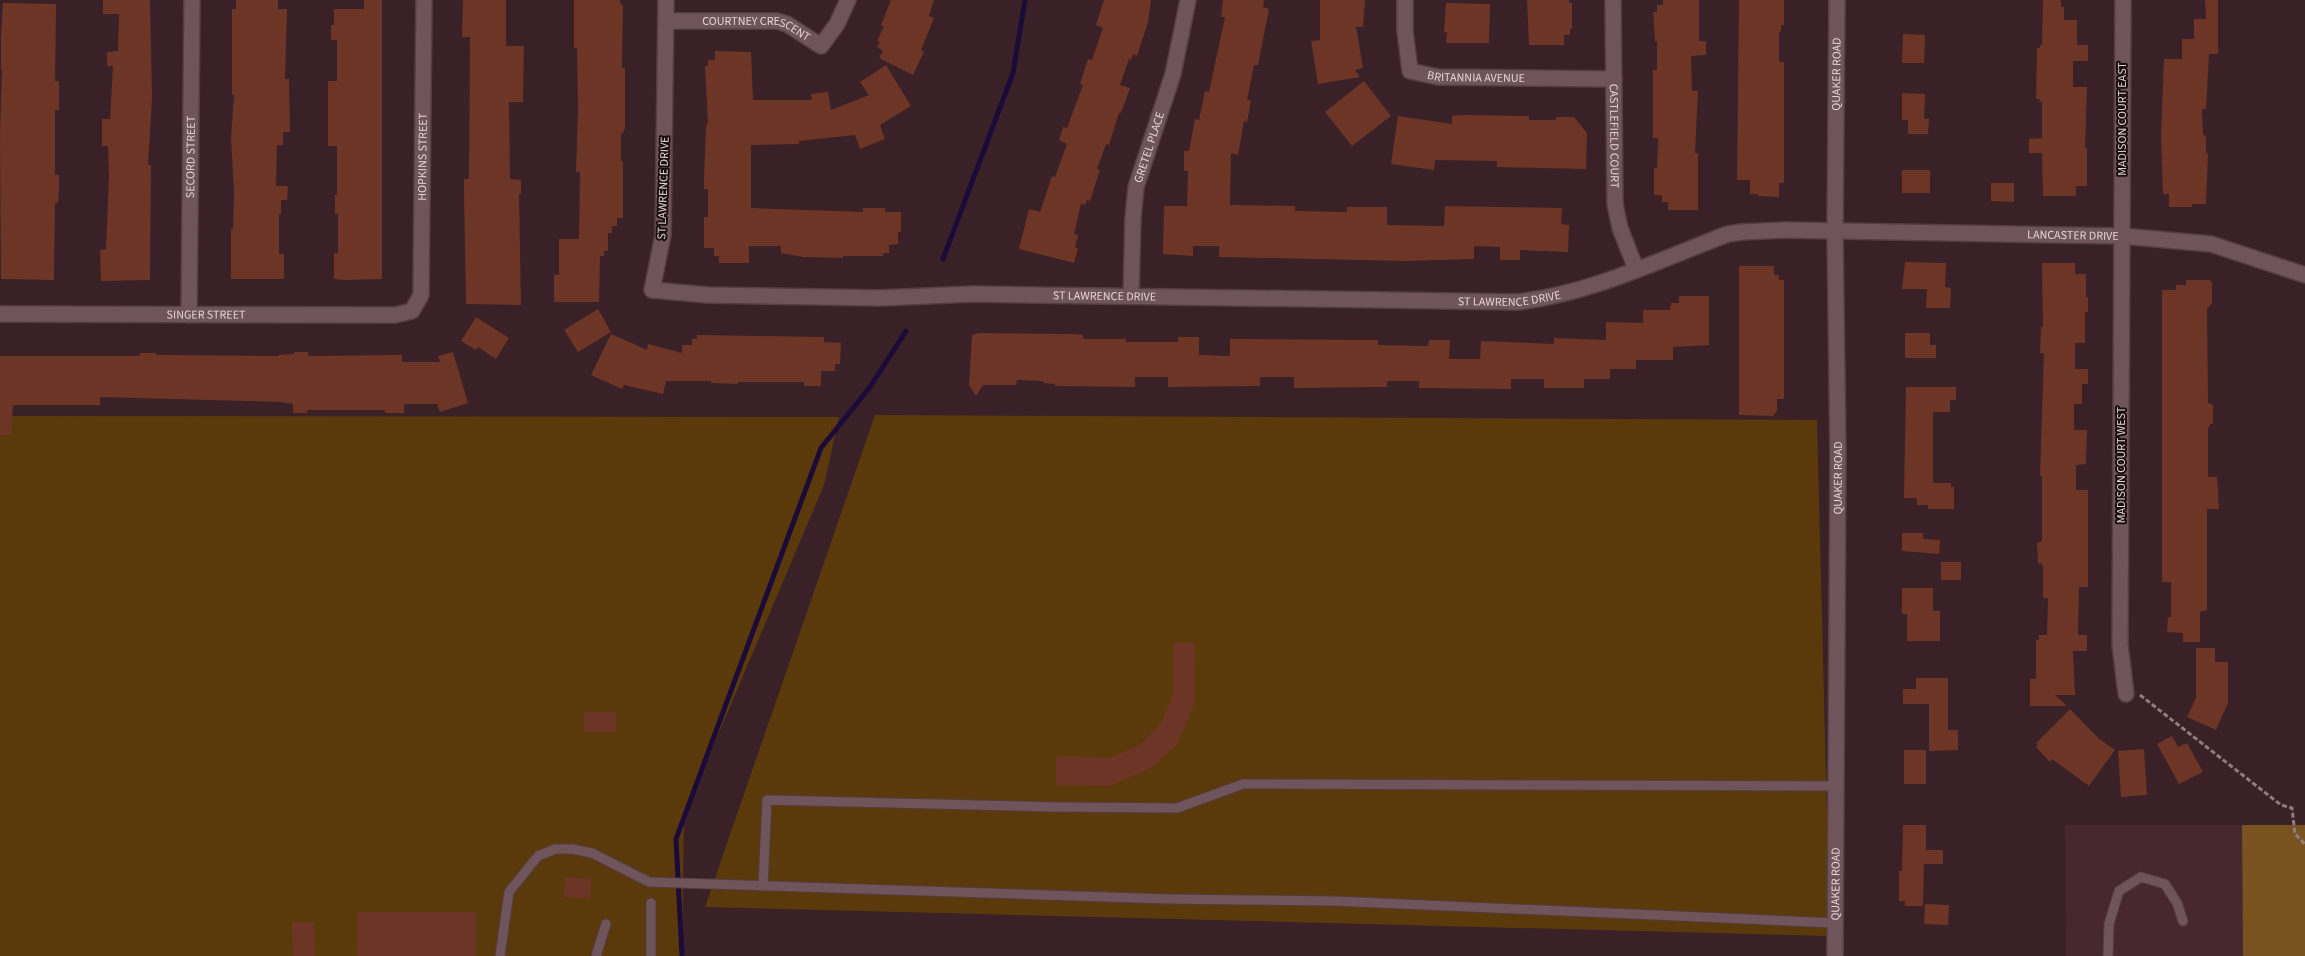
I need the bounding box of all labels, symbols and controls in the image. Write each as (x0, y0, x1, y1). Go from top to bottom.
street label: COURTNEY CRESCENT (702, 13, 814, 46)
street label: QUAKER ROAD (1828, 37, 1846, 111)
street label: MADISON COURT EAST (2114, 62, 2131, 176)
street label: BRITANNIA AVENUE (1425, 67, 1525, 87)
street label: CASTLEFIELD COURT (1605, 84, 1623, 189)
street label: GRETEL PLACE (1130, 110, 1169, 185)
street label: HOPKINS STREET (414, 112, 432, 201)
street label: SECORD STREET (182, 115, 200, 198)
street label: ST LAWRENCE DRIVE (653, 136, 674, 240)
street label: LANCASTER DRIVE (2027, 226, 2119, 245)
street label: ST LAWRENCE DRIVE (1053, 287, 1156, 306)
street label: ST LAWRENCE DRIVE (1458, 287, 1562, 311)
street label: SINGER STREET (167, 306, 246, 324)
street label: MADISON COURT WEST (2113, 406, 2130, 523)
street label: QUAKER ROAD (1830, 441, 1847, 515)
street label: QUAKER ROAD (1827, 847, 1845, 921)

